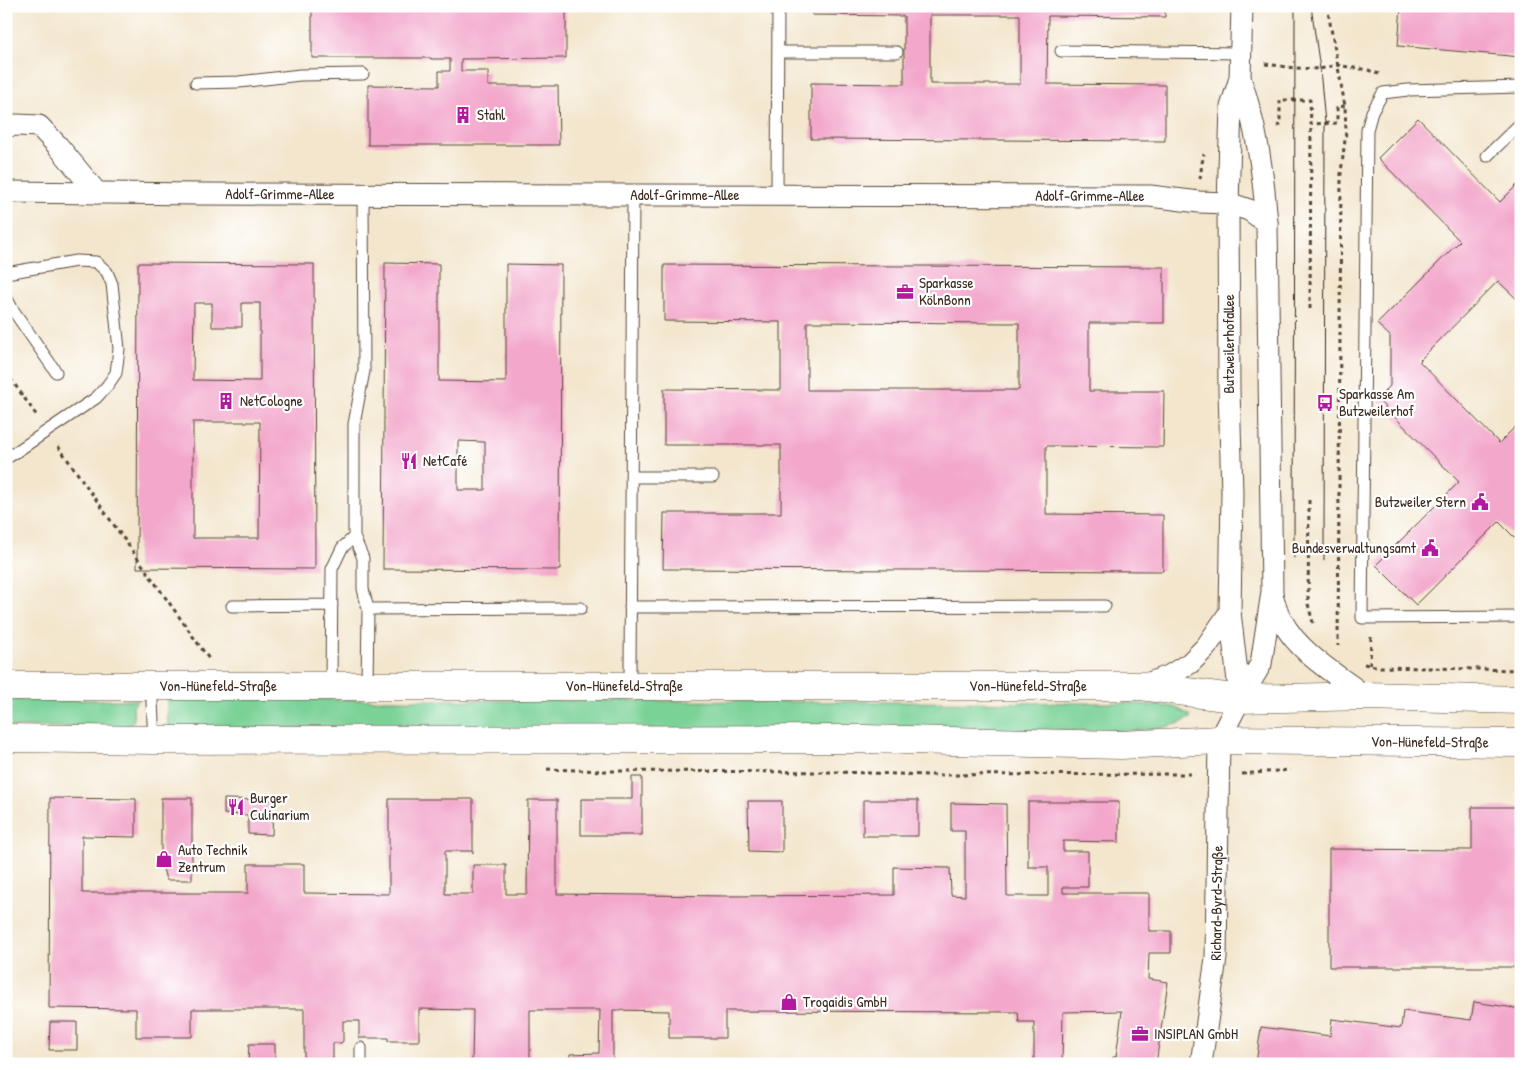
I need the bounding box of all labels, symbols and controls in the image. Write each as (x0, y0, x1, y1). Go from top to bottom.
place label: Stahl (477, 104, 505, 125)
building icon: Stahl (453, 105, 473, 125)
street label: Adolf-Grimme-Allee (225, 183, 335, 204)
street label: Adolf-Grimme-Allee (630, 184, 740, 205)
street label: Adolf-Grimme-Allee (1035, 185, 1145, 206)
place label: Sparkasse KölnBonn (919, 272, 974, 310)
office icon: Sparkasse KölnBonn (895, 282, 915, 302)
street label: Butzweilerhofallee (1218, 294, 1239, 394)
place label: Sparkasse Am Butzweilerhof (1339, 383, 1415, 421)
place label: NetCologne (240, 390, 303, 411)
building icon: NetCologne (216, 391, 236, 411)
bus stop icon: Sparkasse Am Butzweilerhof (1315, 393, 1335, 413)
place label: NetCafé (423, 450, 468, 471)
restaurant icon: NetCafé (399, 451, 419, 471)
place label: Butzweiler Stern (1375, 491, 1466, 512)
public building icon: Butzweiler Stern (1470, 492, 1490, 512)
place label: Bundesverwaltungsamt (1292, 537, 1417, 558)
public building icon: Bundesverwaltungsamt (1420, 538, 1440, 558)
street label: Von-Hünefeld-Straße (159, 675, 277, 696)
street label: Von-Hünefeld-Straße (565, 675, 683, 696)
street label: Von-Hünefeld-Straße (969, 675, 1087, 696)
street label: Von-Hünefeld-Straße (1371, 731, 1489, 753)
place label: Burger Culinarium (250, 787, 310, 825)
restaurant icon: Burger Culinarium (226, 797, 246, 817)
place label: Auto Technik Zentrum (178, 839, 247, 877)
street label: Richard-Byrd-Straße (1205, 845, 1228, 961)
shop icon: Auto Technik Zentrum (154, 849, 174, 869)
place label: Trogaidis GmbH (803, 991, 887, 1012)
shop icon: Trogaidis GmbH (779, 992, 799, 1012)
place label: INSIPLAN GmbH (1154, 1023, 1238, 1044)
office icon: INSIPLAN GmbH (1130, 1024, 1150, 1044)

